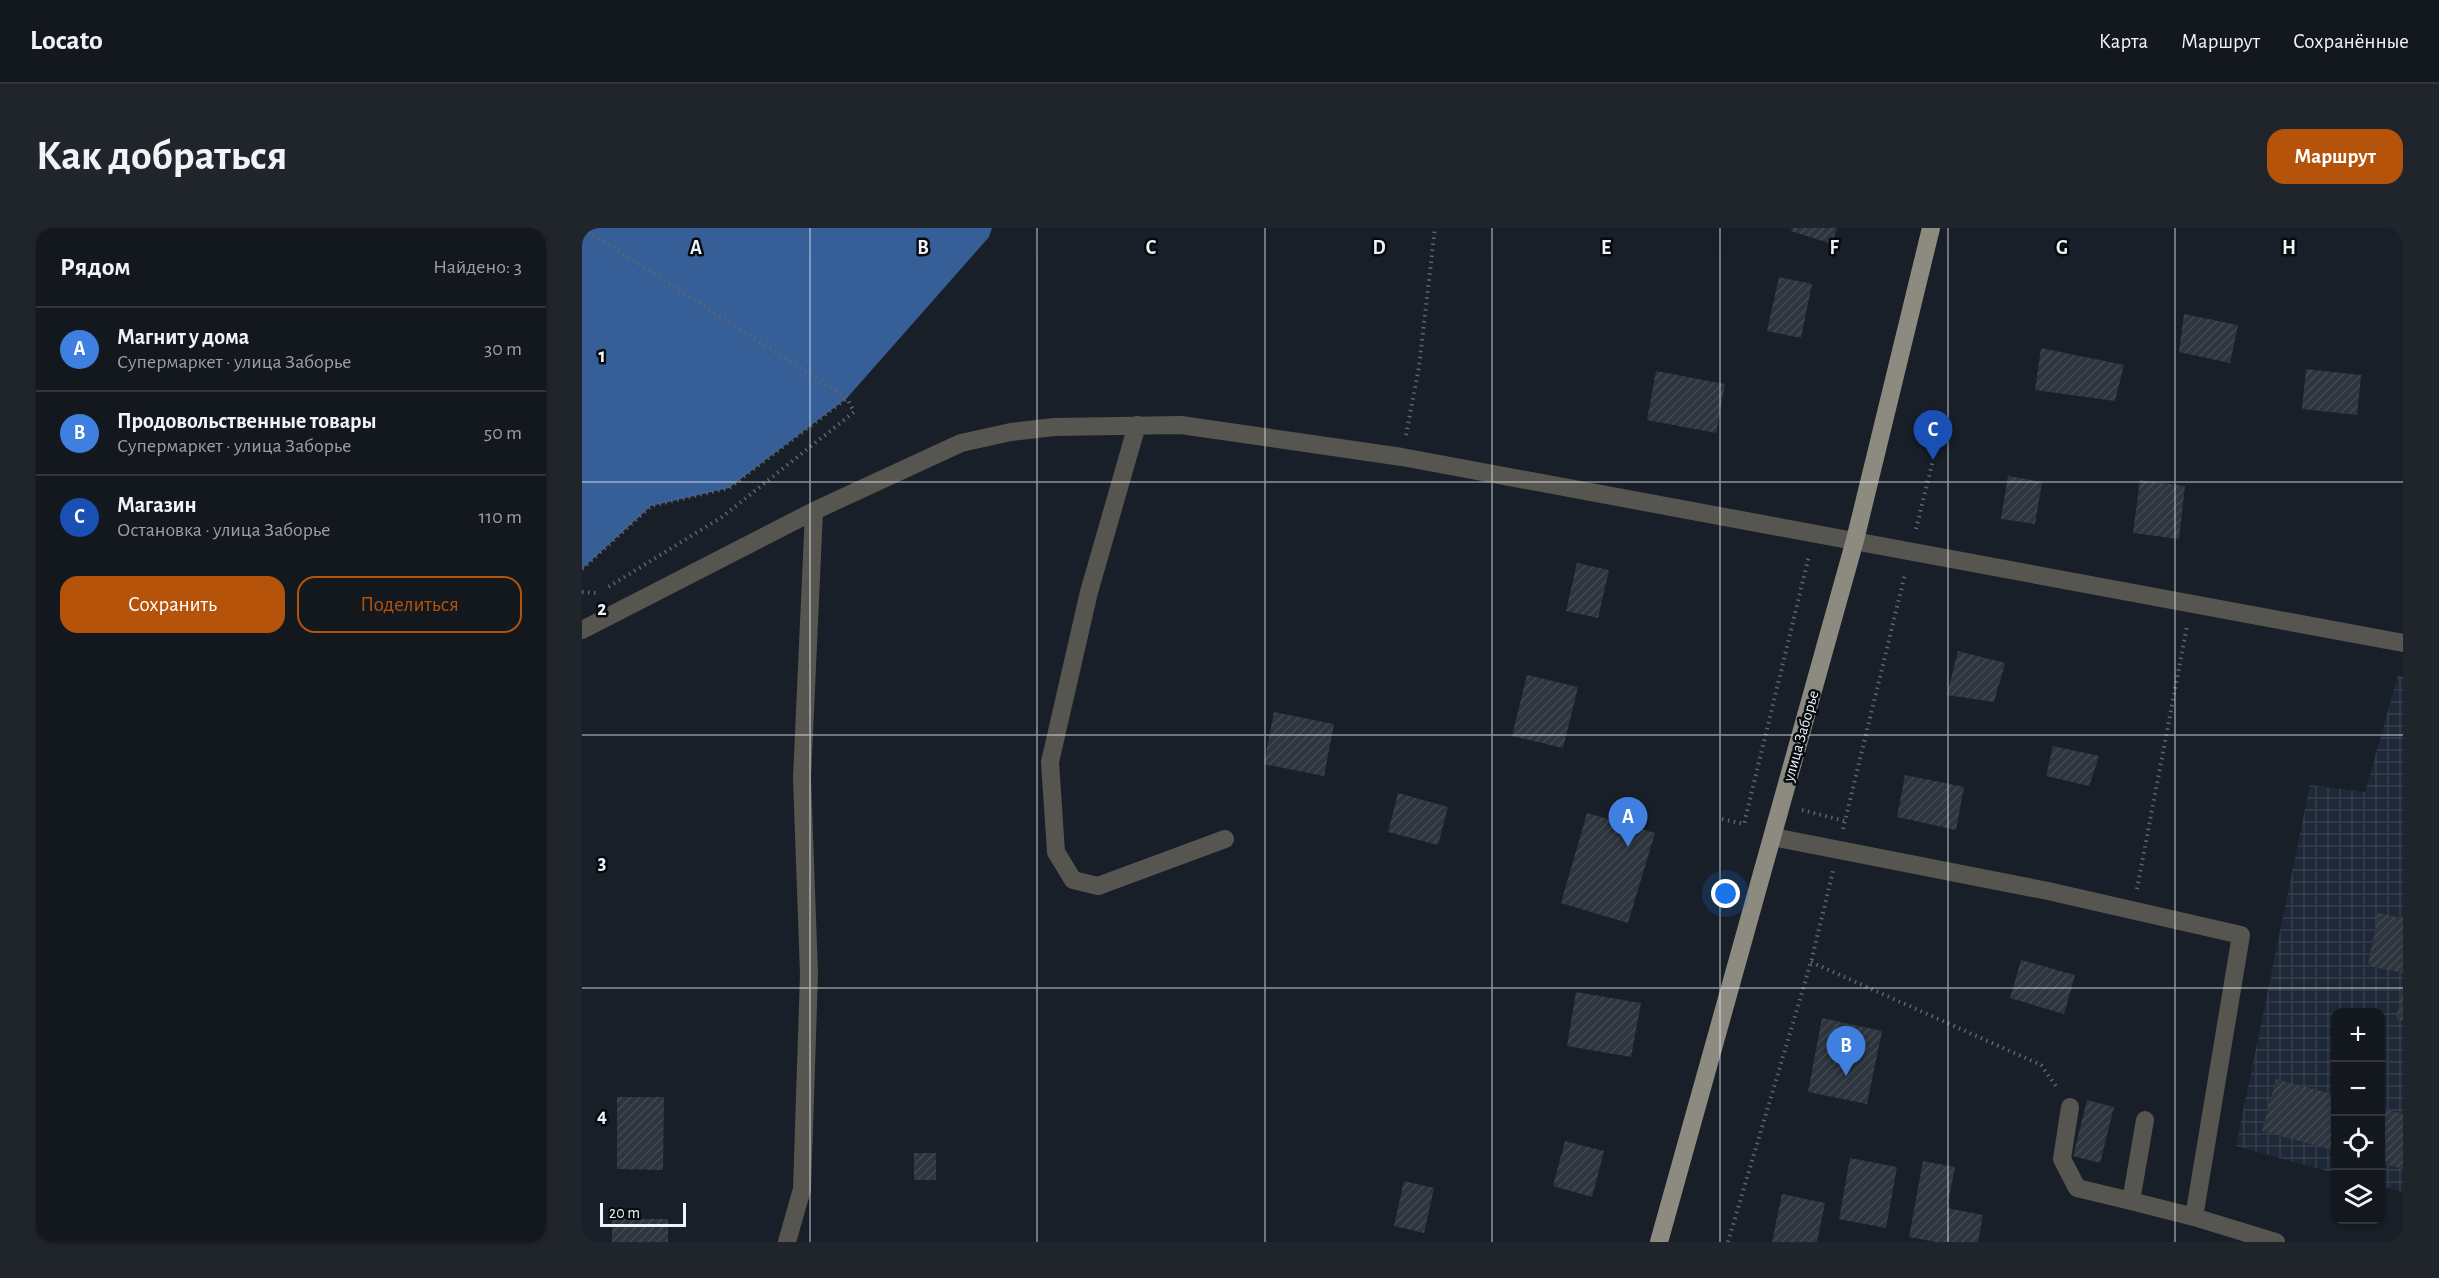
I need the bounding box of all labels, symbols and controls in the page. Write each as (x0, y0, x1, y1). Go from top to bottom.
text: Locato (30, 27, 103, 55)
text: Карта (2099, 31, 2148, 52)
text: Маршрут (2181, 31, 2260, 52)
text: Сохранённые (2293, 31, 2409, 52)
button: Маршрут (2267, 129, 2403, 184)
text: Как добраться (36, 135, 287, 177)
text: A (690, 238, 702, 258)
text: B (917, 238, 929, 258)
text: C (1146, 238, 1157, 258)
text: D (1372, 238, 1386, 258)
text: E (1601, 238, 1611, 258)
text: F (1829, 238, 1839, 258)
text: G (2056, 238, 2068, 258)
text: H (2282, 238, 2296, 258)
text: Рядом (60, 254, 131, 280)
text: Найдено: 3 (433, 257, 522, 277)
text: Магнит у дома (117, 326, 249, 348)
text: A (74, 339, 86, 359)
text: 30 m (484, 339, 522, 359)
text: 1 (598, 346, 606, 366)
text: Супермаркет · улица Заборье (117, 352, 351, 372)
text: Продовольственные товары (117, 410, 377, 432)
pin: C (1914, 410, 1952, 460)
text: B (74, 423, 85, 443)
text: 50 m (484, 423, 522, 443)
text: Супермаркет · улица Заборье (117, 436, 351, 456)
text: Магазин (117, 494, 197, 516)
text: C (74, 507, 85, 527)
text: 110 m (478, 507, 522, 527)
text: Остановка · улица Заборье (117, 520, 330, 540)
button: Сохранить (60, 576, 285, 633)
button: Поделиться (297, 576, 522, 633)
text: 2 (597, 599, 607, 619)
street label: улица Заборье (1780, 689, 1823, 785)
pin: A (1608, 798, 1648, 847)
text: 3 (598, 853, 606, 873)
your location (1711, 879, 1740, 908)
map controls (2331, 1008, 2385, 1224)
button: + (2331, 1008, 2385, 1062)
pin: B (1826, 1026, 1866, 1076)
button: − (2331, 1062, 2385, 1116)
text: 4 (597, 1106, 607, 1126)
button: locate (2331, 1116, 2385, 1170)
button: layers (2331, 1170, 2385, 1224)
scale bar (600, 1200, 686, 1228)
text: 20 m (609, 1205, 640, 1221)

